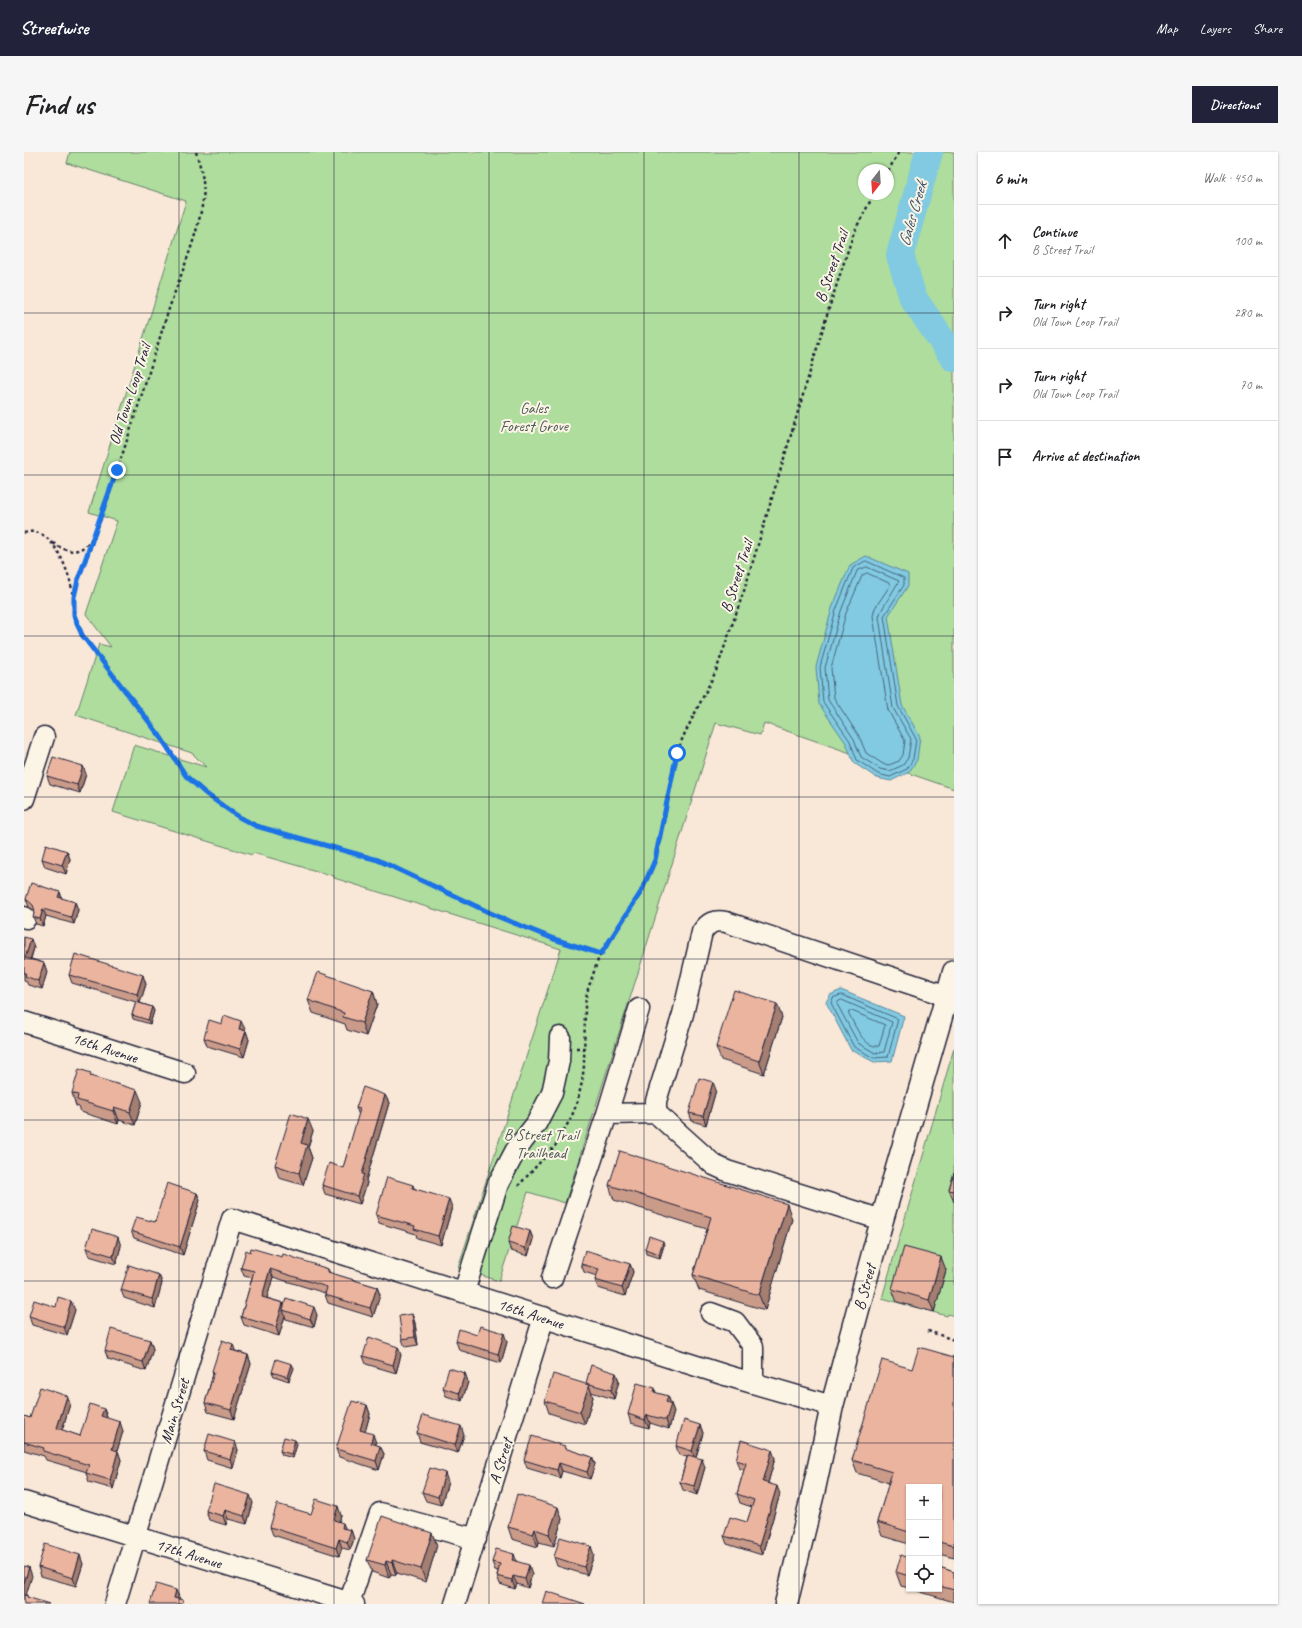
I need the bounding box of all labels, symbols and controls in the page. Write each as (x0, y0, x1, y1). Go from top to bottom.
text: Streetwise (20, 16, 88, 40)
text: Map (1156, 20, 1178, 37)
text: Layers (1200, 20, 1231, 37)
text: Share (1253, 20, 1282, 37)
button: Directions (1192, 86, 1278, 123)
text: Find us (24, 87, 94, 122)
north arrow (858, 164, 894, 200)
text: 6 min (994, 168, 1027, 189)
text: Walk · 450 m (1203, 170, 1262, 186)
water label: Gales Creek (893, 177, 932, 249)
text: Continue (1032, 223, 1077, 242)
street label: B Street Trail (810, 225, 855, 305)
icon: ahead (994, 230, 1016, 252)
text: 100 m (1234, 233, 1262, 249)
text: B Street Trail (1032, 242, 1093, 258)
text: Turn right (1032, 295, 1085, 314)
icon: right (994, 302, 1016, 324)
text: 280 m (1234, 305, 1262, 321)
text: Old Town Loop Trail (1032, 314, 1117, 330)
street label: Old Town Loop Trail (104, 338, 157, 447)
text: Turn right (1032, 367, 1085, 386)
icon: right (994, 374, 1016, 396)
text: 70 m (1240, 377, 1262, 393)
text: Old Town Loop Trail (1032, 386, 1117, 402)
park label: Gales Forest Grove (500, 398, 570, 436)
icon: arrive (994, 446, 1016, 468)
text: Arrive at destination (1032, 447, 1139, 466)
route end (108, 461, 126, 479)
street label: B Street Trail (716, 535, 759, 615)
route start (668, 744, 686, 762)
street label: 16th Avenue (69, 1028, 142, 1068)
park label: B Street Trail Trailhead (504, 1125, 582, 1163)
street label: B Street (849, 1260, 881, 1312)
street label: 16th Avenue (495, 1294, 568, 1334)
street label: Main Street (156, 1375, 195, 1446)
street label: A Street (485, 1433, 518, 1487)
map controls (906, 1484, 942, 1592)
button: + (906, 1484, 942, 1520)
button: − (906, 1520, 942, 1556)
street label: 17th Avenue (153, 1534, 226, 1574)
button: locate (906, 1556, 942, 1592)

